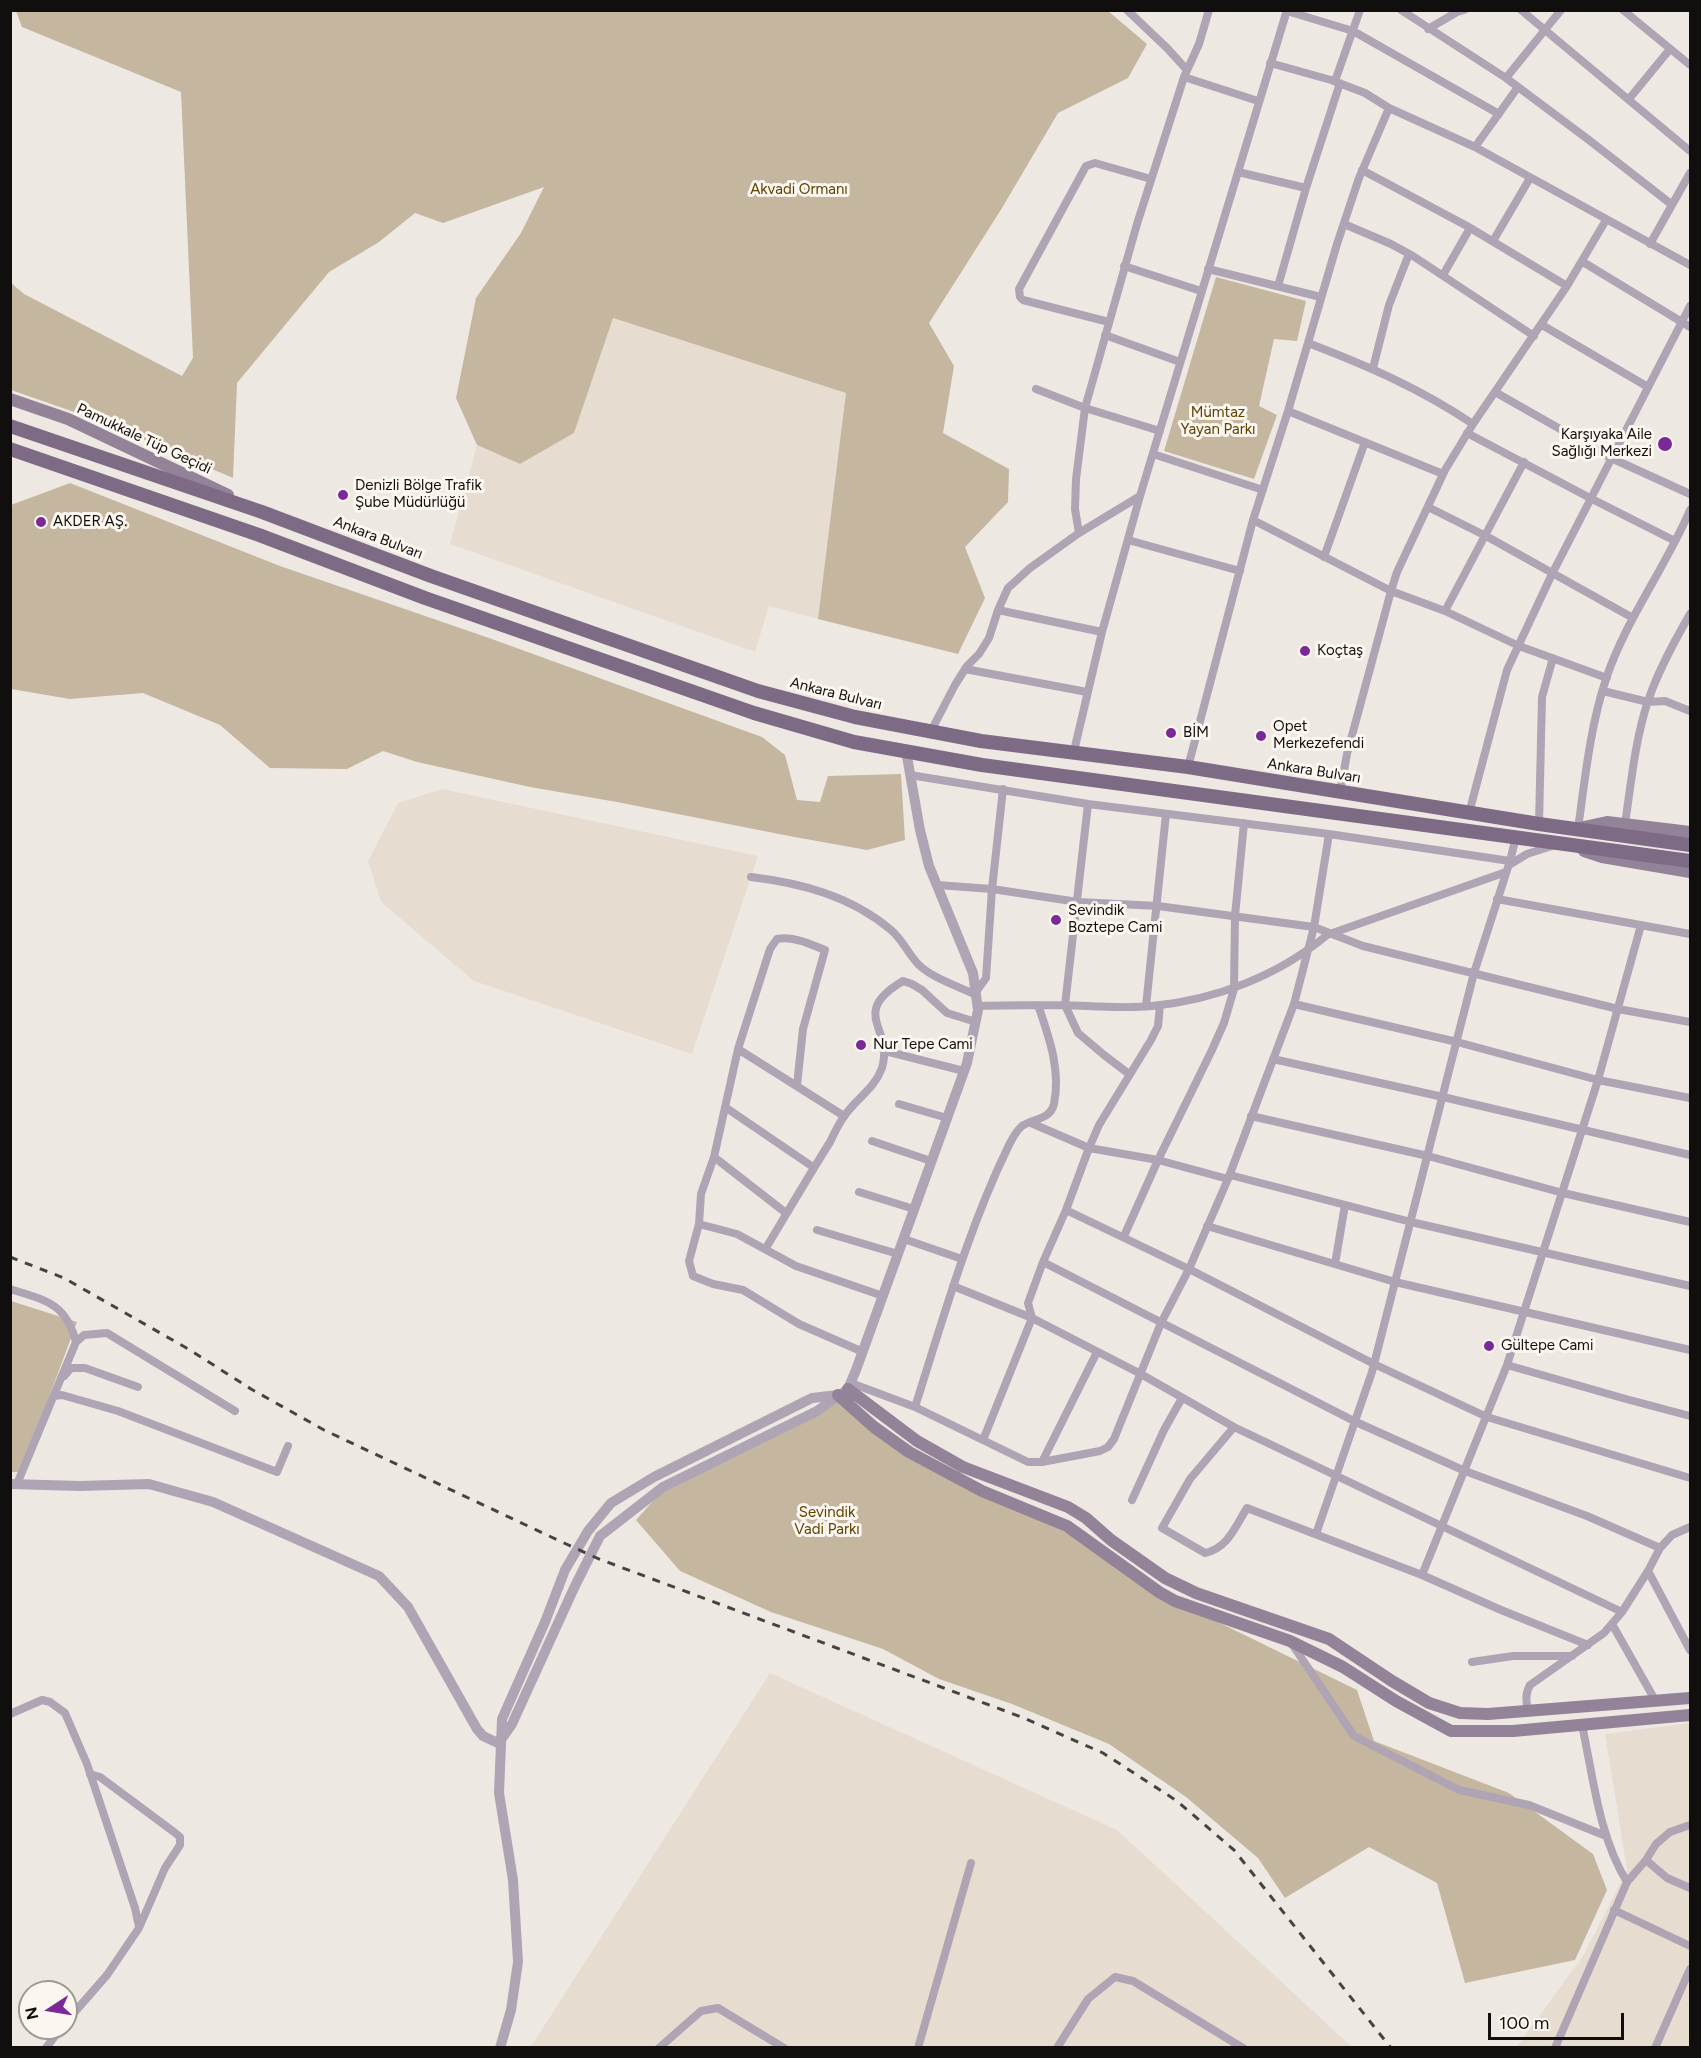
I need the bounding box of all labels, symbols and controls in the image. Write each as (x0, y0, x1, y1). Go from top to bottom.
park label: Akvadi Ormanı (750, 181, 848, 199)
street label: Pamukkale Tüp Geçidi (74, 400, 214, 478)
park label: Mümtaz Yayan Parkı (1180, 404, 1256, 439)
place label: Karşıyaka Aile Sağlığı Merkezi (1551, 426, 1652, 461)
marker: Karşıyaka Aile Sağlığı Merkezi (1656, 435, 1674, 453)
place label: Denizli Bölge Trafik Şube Müdürlüğü (355, 477, 482, 512)
marker: Denizli Bölge Trafik Şube Müdürlüğü (336, 488, 350, 502)
place label: AKDER AŞ. (53, 513, 127, 531)
street label: Ankara Bulvarı (331, 513, 425, 563)
marker: AKDER AŞ. (34, 515, 48, 529)
place label: Koçtaş (1317, 642, 1363, 660)
marker: Koçtaş (1298, 644, 1312, 658)
street label: Ankara Bulvarı (788, 674, 884, 714)
place label: Opet Merkezefendi (1273, 718, 1364, 753)
place label: BİM (1183, 724, 1209, 742)
marker: BİM (1164, 726, 1178, 740)
marker: Opet Merkezefendi (1254, 729, 1268, 743)
street label: Ankara Bulvarı (1266, 755, 1362, 787)
place label: Sevindik Boztepe Cami (1068, 902, 1163, 937)
marker: Sevindik Boztepe Cami (1049, 913, 1063, 927)
place label: Nur Tepe Cami (873, 1036, 973, 1054)
marker: Nur Tepe Cami (854, 1038, 868, 1052)
place label: Gültepe Cami (1501, 1337, 1593, 1355)
marker: Gültepe Cami (1482, 1339, 1496, 1353)
park label: Sevindik Vadi Parkı (794, 1504, 860, 1539)
north arrow (18, 1980, 78, 2040)
scale bar (1491, 2001, 1628, 2039)
text: N (21, 2005, 42, 2021)
text: 100 m (1499, 2012, 1549, 2034)

